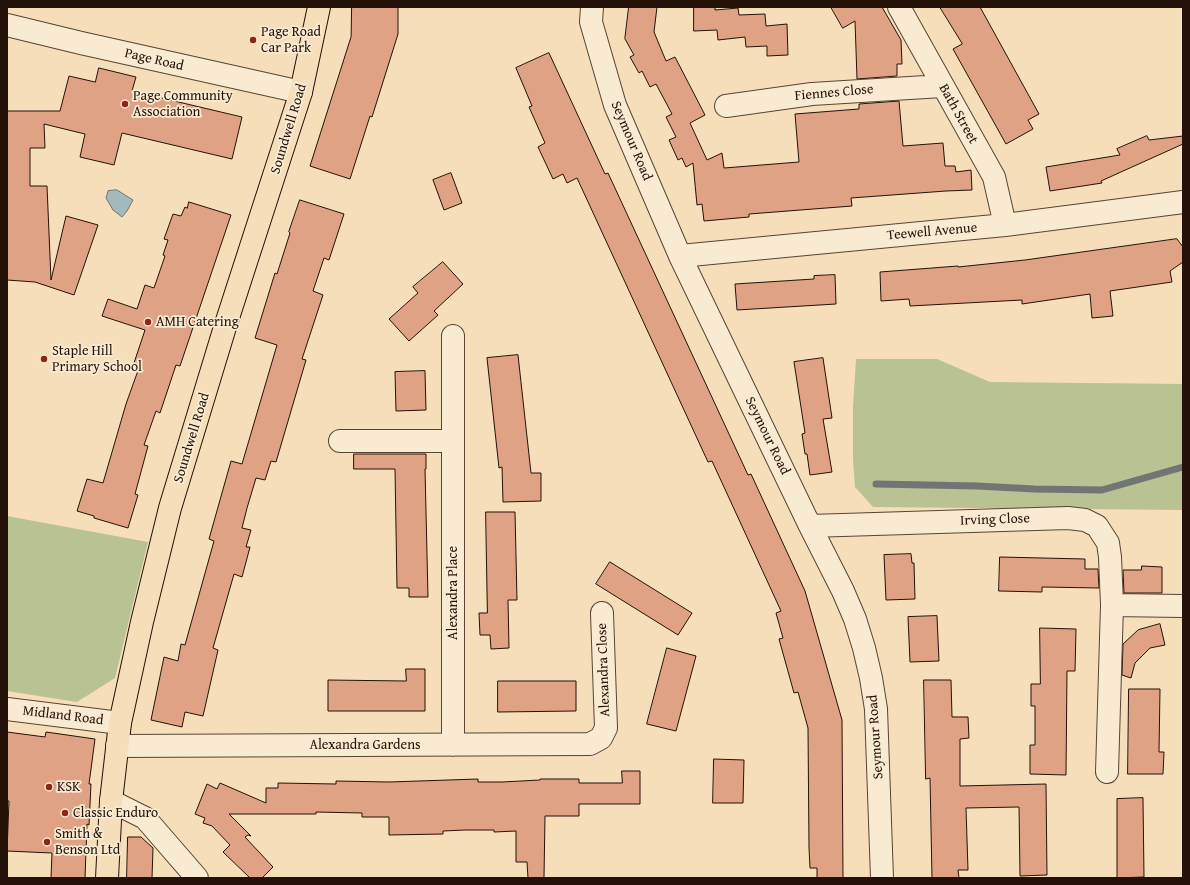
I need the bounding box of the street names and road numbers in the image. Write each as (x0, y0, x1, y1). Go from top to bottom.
street label: Page Road (123, 45, 185, 75)
street label: Fiennes Close (794, 81, 874, 105)
street label: Bath Street (935, 81, 981, 147)
street label: Soundwell Road (267, 82, 311, 176)
street label: Seymour Road (607, 99, 655, 183)
street label: Teewell Avenue (886, 220, 978, 244)
street label: Soundwell Road (170, 391, 214, 485)
street label: Seymour Road (741, 394, 793, 478)
street label: Irving Close (960, 510, 1030, 530)
street label: Alexandra Place (445, 546, 461, 640)
street label: Alexandra Close (594, 623, 614, 717)
street label: Seymour Road (865, 694, 887, 780)
street label: Midland Road (22, 703, 104, 729)
street label: Alexandra Gardens (309, 737, 421, 753)

